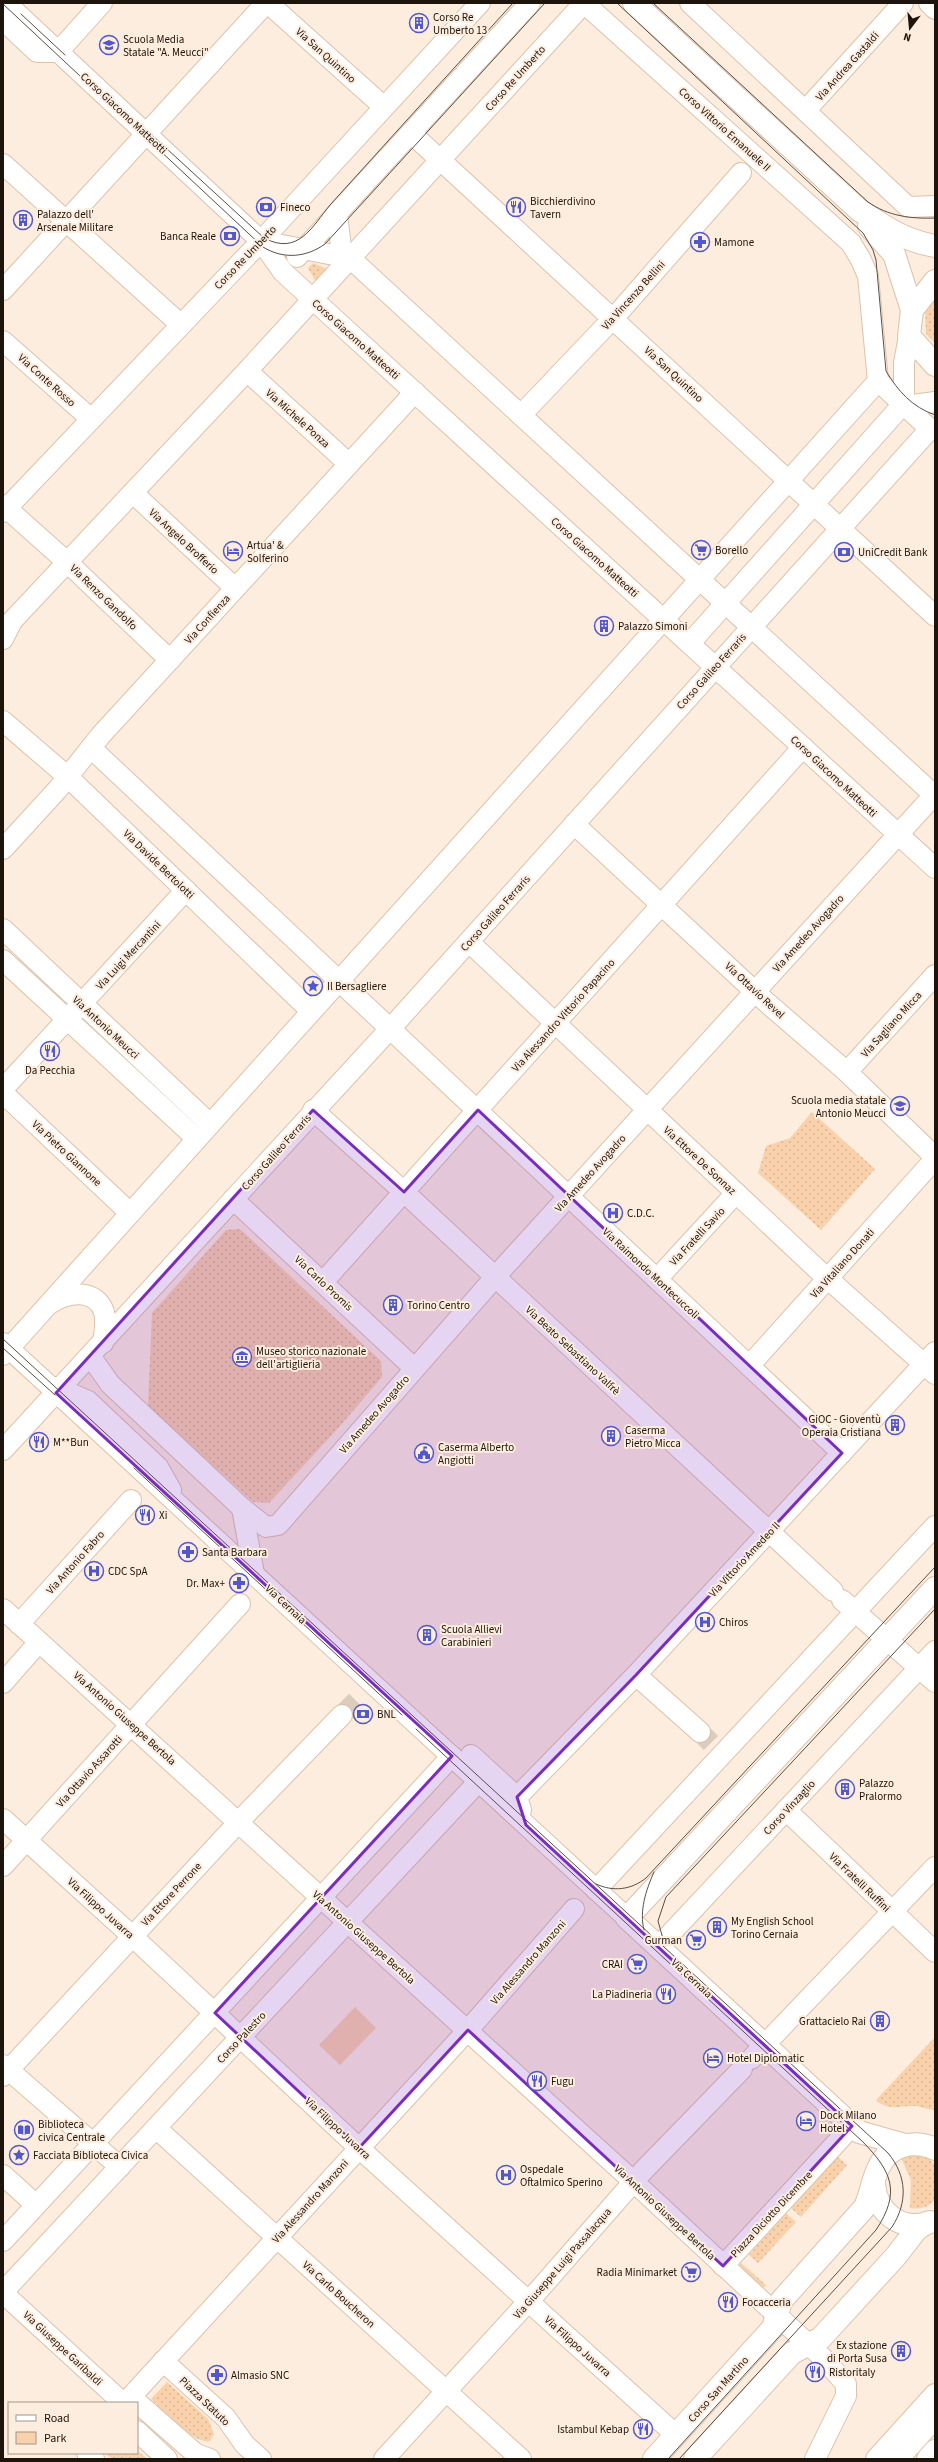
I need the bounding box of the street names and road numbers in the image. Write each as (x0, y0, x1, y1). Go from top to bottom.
street label: Via San Quintino (292, 24, 359, 86)
street label: Via Andrea Gastaldi (812, 28, 883, 104)
street label: Corso Re Umberto (482, 42, 549, 114)
street label: Corso Giacomo Matteotti (77, 69, 170, 158)
street label: Corso Vittorio Emanuele II (675, 84, 774, 175)
street label: Corso Re Umberto (211, 222, 280, 293)
street label: Via Vincenzo Bellini (598, 257, 669, 333)
street label: Corso Giacomo Matteotti (308, 296, 403, 383)
street label: Via San Quintino (641, 343, 707, 406)
street label: Via Conte Rosso (15, 350, 79, 410)
street label: Via Michele Ponza (262, 385, 333, 451)
street label: Via Angelo Brofferio (146, 505, 222, 578)
street label: Corso Giacomo Matteotti (547, 514, 642, 601)
street label: Via Renzo Gandolfo (67, 561, 141, 634)
street label: Via Confienza (181, 591, 234, 647)
street label: Corso Galileo Ferraris (673, 630, 750, 713)
street label: Corso Giacomo Matteotti (787, 732, 880, 821)
street label: Via Davide Bertolotti (120, 826, 198, 902)
street label: Corso Galileo Ferraris (457, 872, 534, 955)
street label: Via Amedeo Avogadro (769, 891, 847, 976)
street label: Via Luigi Mercantini (92, 918, 164, 993)
street label: Via Alessandro Vittorio Papacino (508, 955, 618, 1075)
street label: Via Ottavio Revel (721, 959, 788, 1022)
street label: Via Sagliano Micca (858, 988, 925, 1061)
street label: Via Antonio Meucci (69, 992, 142, 1062)
street label: Corso Galileo Ferraris (238, 1111, 315, 1194)
street label: Via Pietro Giannone (28, 1117, 105, 1190)
street label: Via Ettore De Sonnaz (660, 1123, 740, 1198)
street label: Via Amedeo Avogadro (551, 1131, 629, 1216)
street label: Via Fratelli Savio (666, 1204, 728, 1269)
street label: Via Raimondo Montecuccoli (599, 1225, 702, 1322)
street label: Via Vitaliano Donati (807, 1225, 878, 1302)
street label: Via Carlo Promis (291, 1252, 357, 1315)
street label: Via Beato Sebastiano Valfrè (522, 1302, 624, 1399)
street label: Via Amedeo Avogadro (336, 1372, 413, 1457)
street label: Via Vittorio Amedeo II (705, 1518, 783, 1600)
street label: Via Antonio Fabro (43, 1527, 108, 1597)
street label: Via Cernaia (262, 1581, 310, 1627)
street label: Via Antonio Giuseppe Bertola (70, 1668, 179, 1769)
street label: Via Ottavio Assarotti (53, 1732, 126, 1811)
street label: Corso Vinzaglio (760, 1777, 819, 1838)
street label: Via Fratelli Ruffini (826, 1849, 894, 1915)
street label: Via Ettore Perrone (138, 1859, 205, 1930)
street label: Via Filippo Juvarra (64, 1874, 137, 1942)
street label: Via Antonio Giuseppe Bertola (309, 1887, 418, 1988)
street label: Via Alessandro Manzoni (487, 1917, 569, 2008)
street label: Via Cernaia (668, 1955, 716, 2001)
street label: Corso Palestro (213, 2008, 269, 2067)
street label: Via Filippo Juvarra (302, 2094, 374, 2163)
street label: Via Alessandro Manzoni (269, 2156, 352, 2246)
street label: Via Antonio Giuseppe Bertola (611, 2161, 719, 2263)
street label: Piazza Diciotto Dicembre (727, 2167, 816, 2261)
street label: Via Giuseppe Luigi Passalacqua (510, 2205, 615, 2322)
street label: Via Carlo Boucheron (299, 2258, 378, 2331)
street label: Via Giuseppe Garibaldi (20, 2308, 106, 2389)
street label: Via Filippo Juvarra (541, 2312, 614, 2380)
street label: Corso San Martino (685, 2353, 752, 2426)
street label: Piazza Statuto (176, 2373, 233, 2429)

